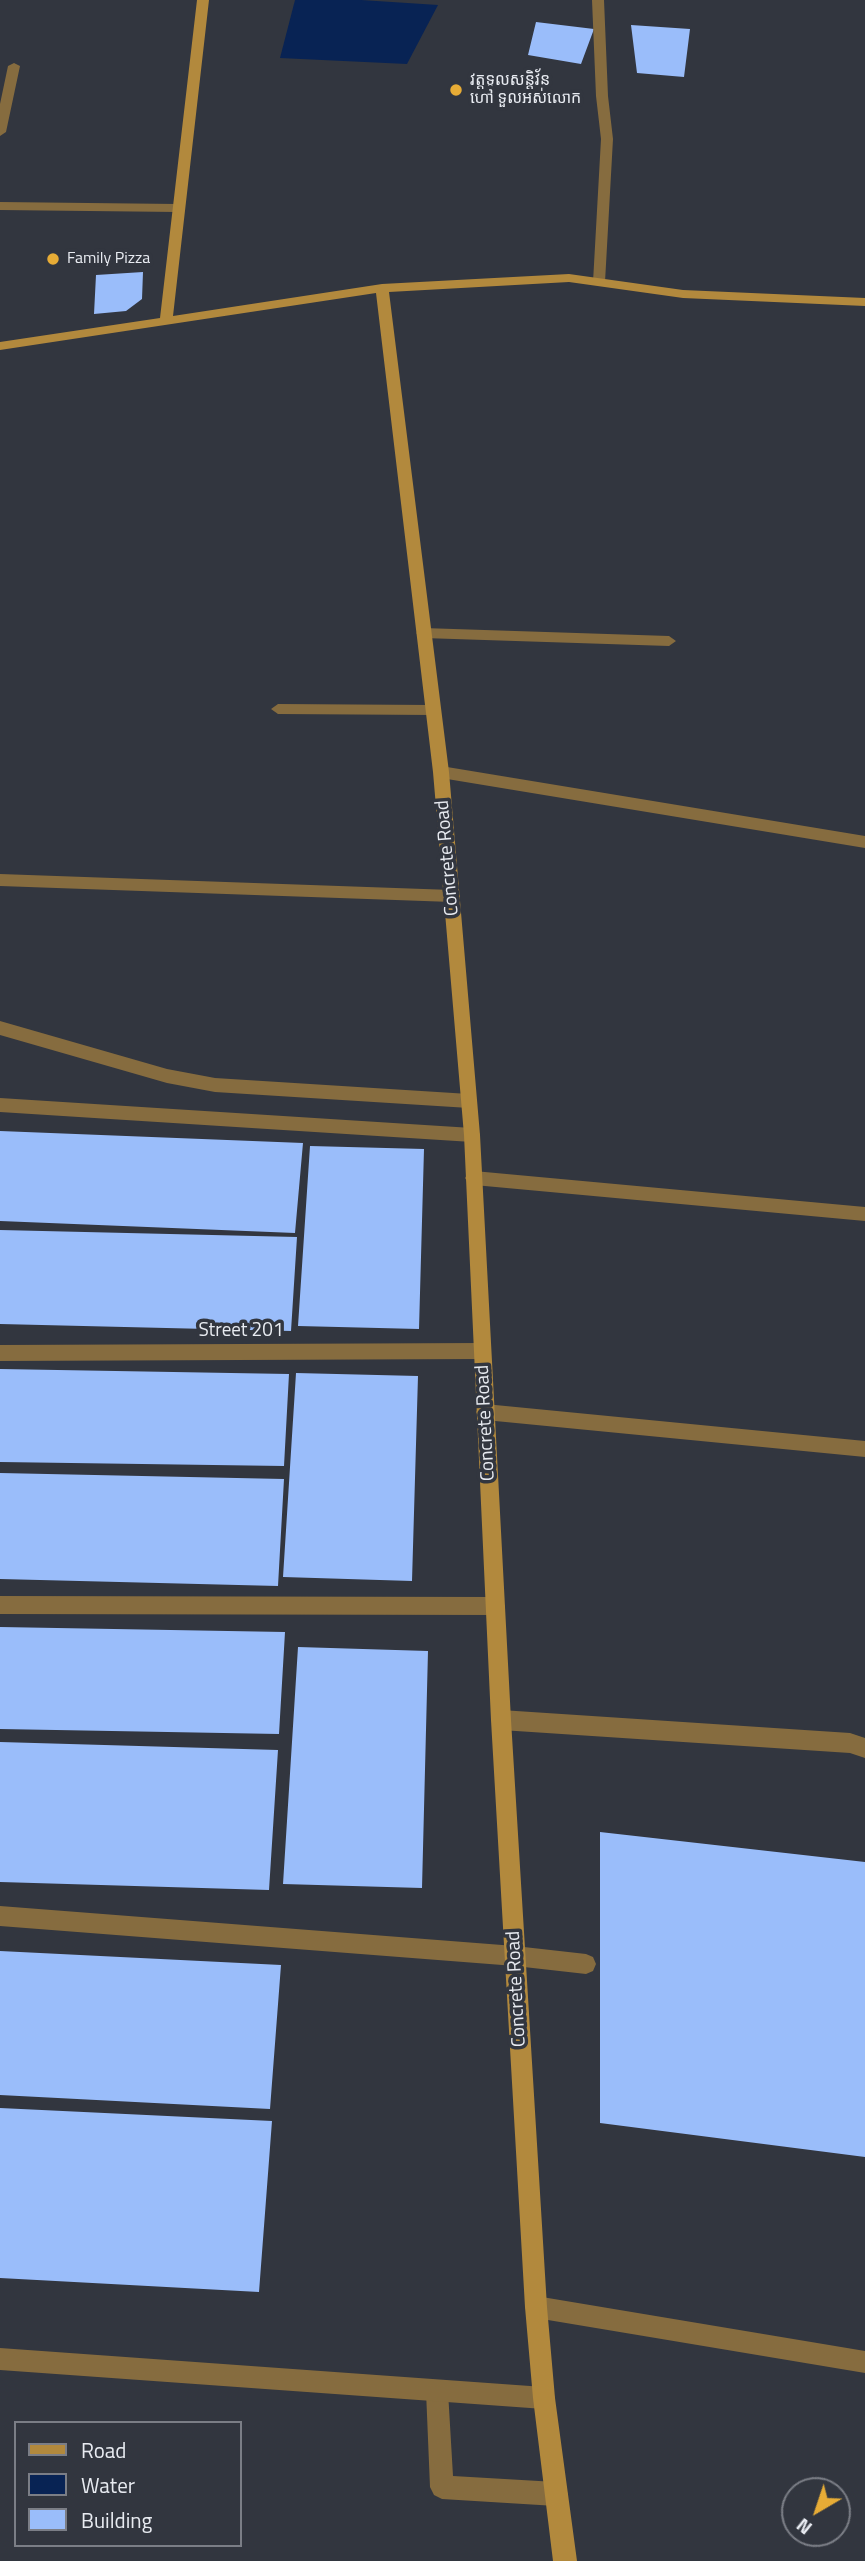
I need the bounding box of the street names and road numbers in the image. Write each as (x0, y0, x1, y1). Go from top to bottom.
street label: Concrete Road (432, 799, 464, 917)
street label: Street 201 (198, 1320, 284, 1342)
street label: Concrete Road (472, 1364, 500, 1482)
street label: Concrete Road (503, 1930, 531, 2048)

